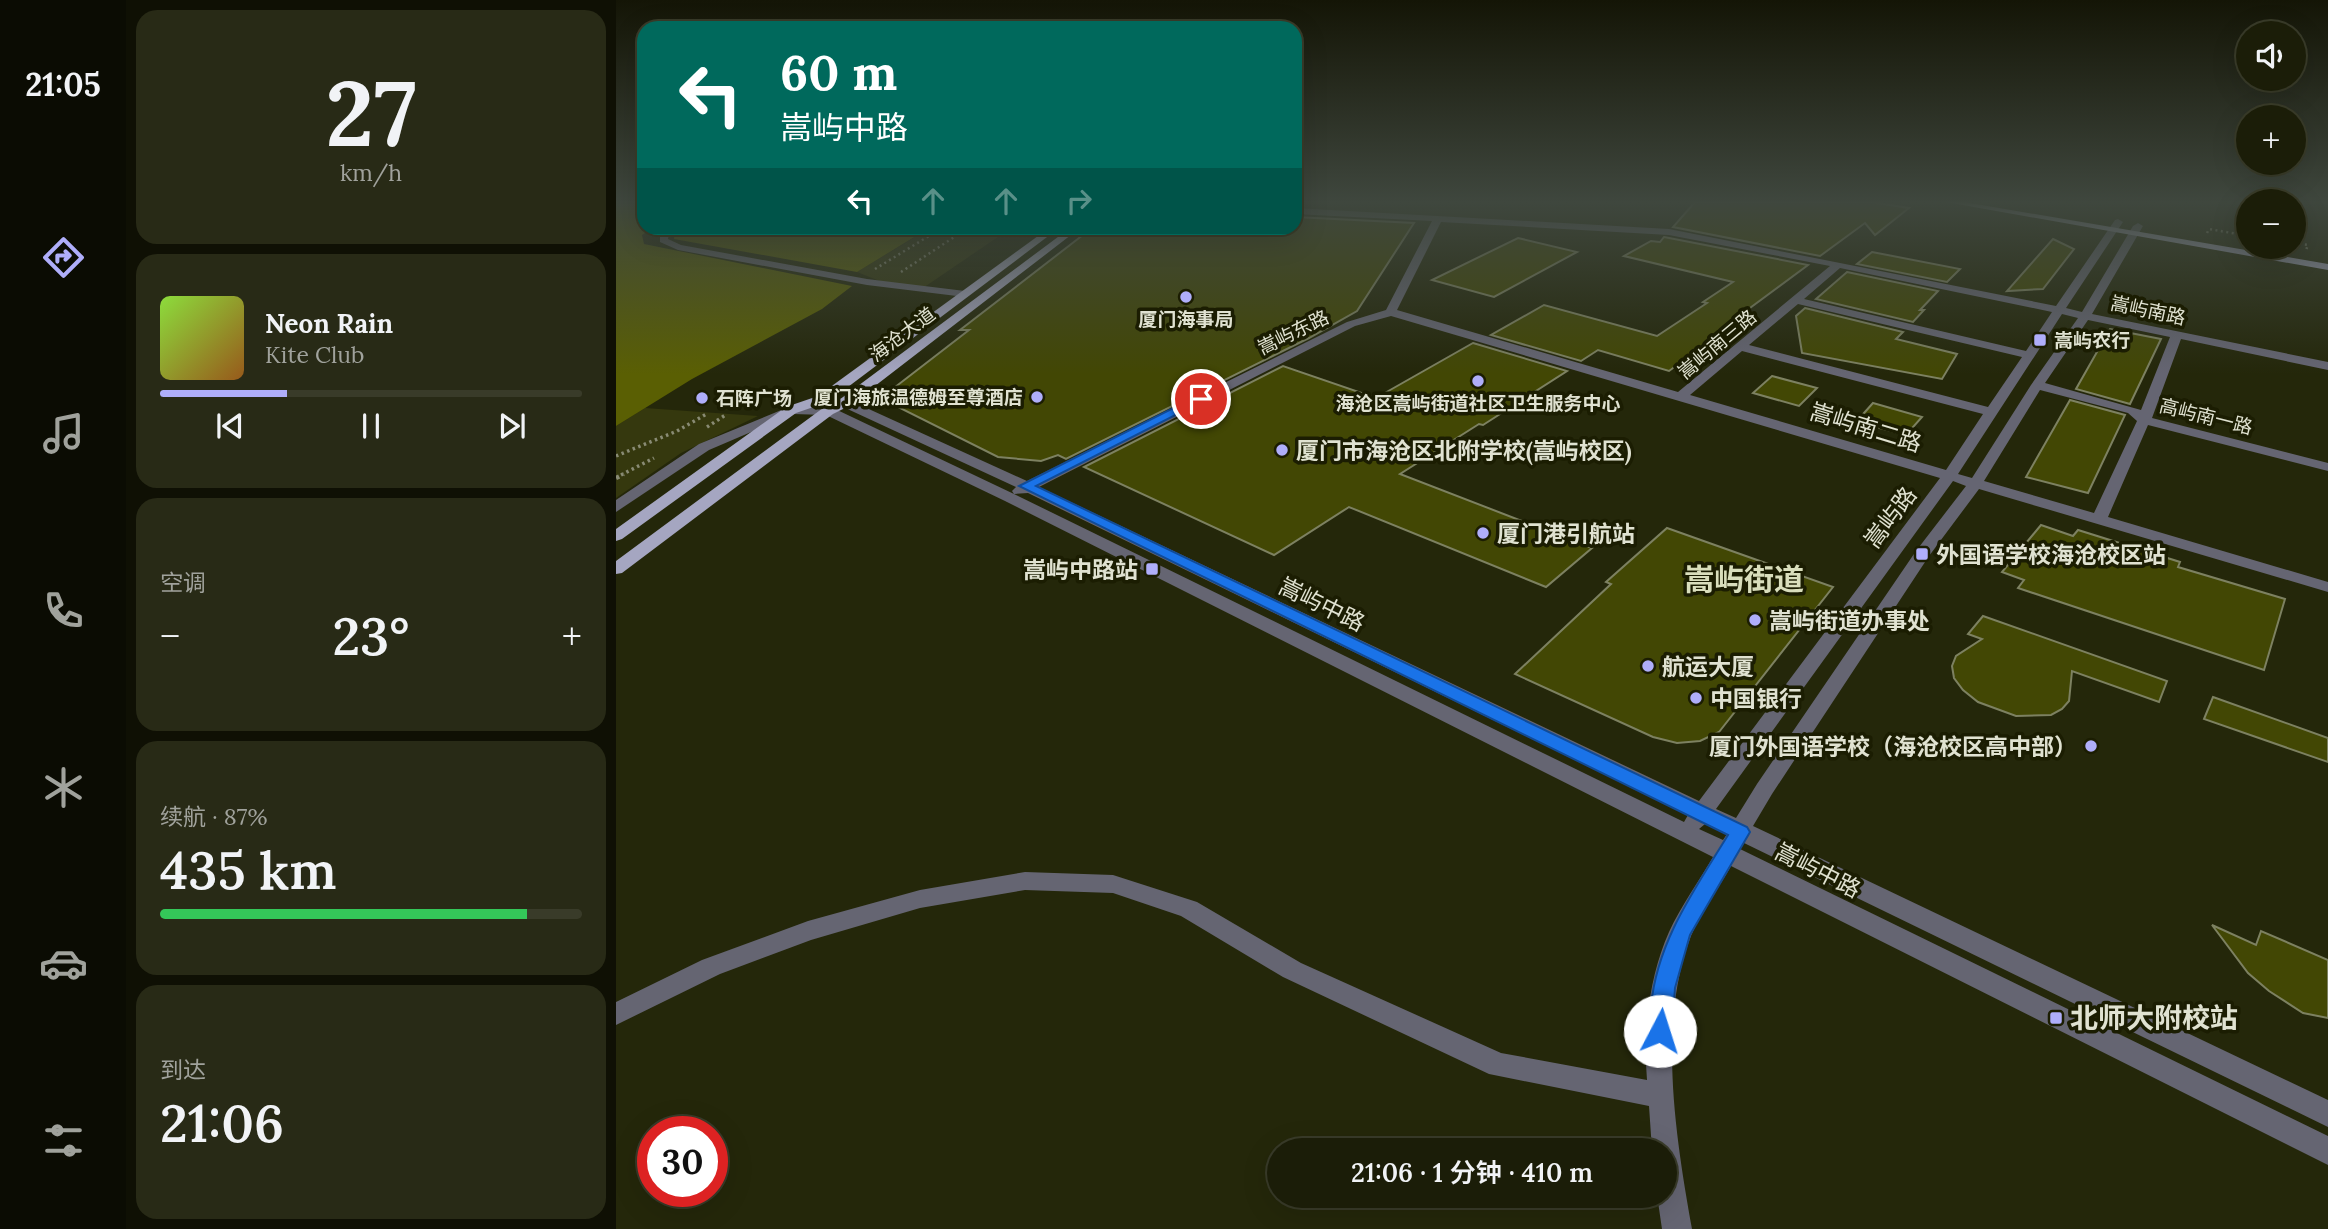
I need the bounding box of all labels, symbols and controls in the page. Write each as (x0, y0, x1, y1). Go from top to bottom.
map controls (2236, 21, 2306, 259)
button: sound (2236, 21, 2306, 91)
text: 60 m (780, 41, 897, 103)
icon: left (665, 49, 756, 140)
text: 27 (325, 54, 417, 171)
text: 21:05 (25, 64, 101, 105)
button: + (2236, 105, 2306, 175)
text: 嵩屿中路 (780, 107, 908, 148)
text: km/h (340, 158, 402, 187)
icon: left (841, 182, 879, 220)
icon: ahead (914, 182, 952, 220)
icon: ahead (987, 182, 1025, 220)
icon: right (1060, 182, 1098, 220)
button: − (2236, 189, 2306, 259)
icon: directions (39, 233, 88, 282)
marker: 厦门海事局 (1178, 289, 1194, 305)
street label: 嵩屿南路 (2108, 290, 2188, 330)
street label: 海沧大道 (864, 302, 940, 366)
street label: 嵩屿南三路 (1673, 304, 1761, 384)
street label: 嵩屿东路 (1254, 305, 1332, 359)
text: Neon Rain (265, 307, 393, 340)
place label: 厦门海事局 (1138, 307, 1234, 331)
place label: 嵩屿农行 (2054, 328, 2130, 352)
marker: 嵩屿农行 (2032, 332, 2048, 348)
text: Kite Club (265, 340, 364, 369)
pin (1171, 369, 1231, 429)
marker: 海沧区嵩屿街道社区卫生服务中心 (1470, 373, 1486, 389)
icon: arrive (1182, 380, 1220, 418)
place label: 厦门海旅温德姆至尊酒店 (814, 385, 1023, 409)
place label: 石阵广场 (716, 386, 792, 410)
marker: 厦门海旅温德姆至尊酒店 (1029, 389, 1045, 405)
marker: 石阵广场 (694, 390, 710, 406)
place label: 海沧区嵩屿街道社区卫生服务中心 (1335, 391, 1621, 415)
street label: 高屿南一路 (2157, 393, 2255, 439)
street label: 嵩屿南二路 (1807, 396, 1925, 458)
icon: previous (211, 407, 249, 445)
icon: pause (352, 407, 390, 445)
icon: next (493, 407, 531, 445)
icon: music (39, 409, 88, 458)
place label: 厦门市海沧区北附学校(嵩屿校区) (1296, 436, 1632, 466)
marker: 厦门市海沧区北附学校(嵩屿校区) (1274, 442, 1290, 458)
street label: 嵩屿路 (1858, 481, 1922, 553)
place label: 厦门港引航站 (1497, 519, 1635, 548)
marker: 厦门港引航站 (1475, 525, 1491, 541)
place label: 外国语学校海沧校区站 (1936, 540, 2166, 569)
marker: 外国语学校海沧校区站 (1914, 546, 1930, 562)
place label: 嵩屿中路站 (1023, 555, 1138, 584)
district label: 嵩屿街道 (1684, 560, 1804, 598)
marker: 嵩屿中路站 (1144, 561, 1160, 577)
text: 空调 (160, 568, 206, 597)
street label: 嵩屿中路 (1274, 571, 1370, 637)
icon: phone (39, 586, 88, 635)
text: 23° (333, 603, 409, 669)
place label: 嵩屿街道办事处 (1769, 606, 1930, 635)
text: − (160, 612, 180, 660)
text: + (562, 612, 582, 660)
marker: 嵩屿街道办事处 (1747, 612, 1763, 628)
place label: 航运大厦 (1662, 652, 1754, 681)
marker: 航运大厦 (1640, 658, 1656, 674)
place label: 中国银行 (1710, 684, 1802, 713)
marker: 中国银行 (1688, 690, 1704, 706)
place label: 厦门外国语学校（海沧校区高中部） (1709, 732, 2077, 761)
marker: 厦门外国语学校（海沧校区高中部） (2083, 738, 2099, 754)
icon: climate (39, 763, 88, 812)
text: 续航 · 87% (160, 802, 267, 831)
street label: 嵩屿中路 (1770, 836, 1866, 904)
text: 435 km (160, 837, 337, 903)
icon: car (39, 939, 88, 988)
position arrow (1623, 994, 1697, 1068)
place label: 北师大附校站 (2070, 1000, 2238, 1036)
marker: 北师大附校站 (2048, 1010, 2064, 1026)
text: 到达 (160, 1055, 206, 1084)
text: 21:06 (160, 1090, 284, 1156)
icon: filters (39, 1116, 88, 1165)
speed limit sign: 30 (637, 1116, 728, 1207)
text: 21:06 · 1 分钟 · 410 m (1351, 1156, 1593, 1189)

